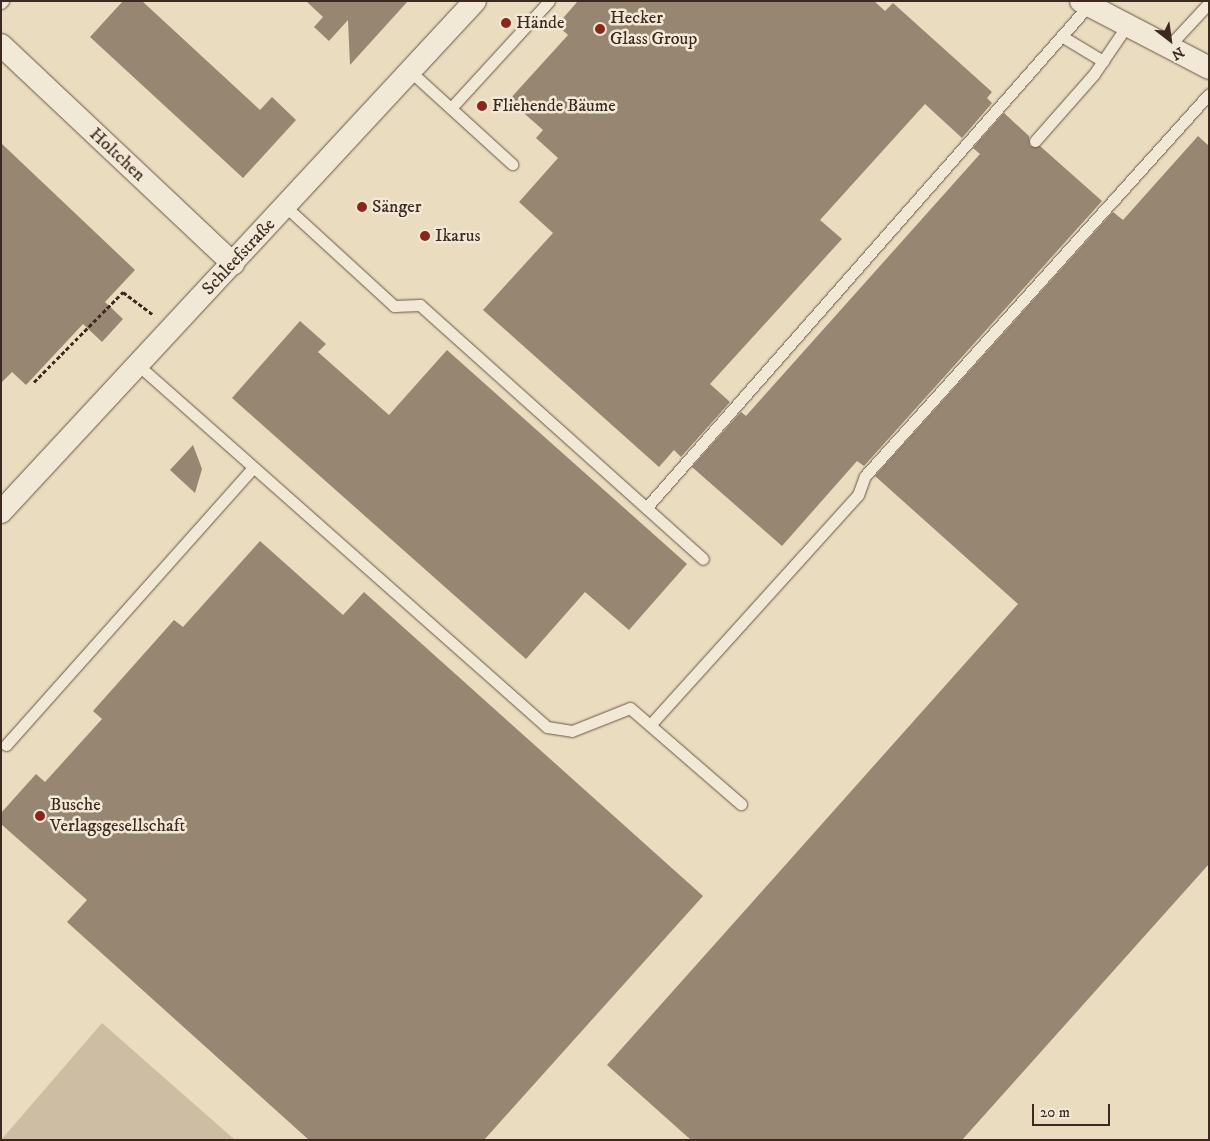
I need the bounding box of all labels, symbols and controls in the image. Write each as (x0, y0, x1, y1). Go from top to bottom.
place label: Hecker Glass Group (610, 8, 697, 50)
place label: Hände (516, 12, 565, 34)
north arrow (1145, 15, 1195, 65)
marker: Hände (500, 17, 512, 29)
marker: Hecker Glass Group (594, 23, 606, 35)
text: N (1168, 42, 1187, 64)
place label: Fliehende Bäume (492, 95, 616, 117)
marker: Fliehende Bäume (476, 100, 488, 112)
street label: Holtchen (85, 124, 149, 186)
place label: Sänger (372, 196, 421, 218)
marker: Sänger (356, 201, 368, 213)
street label: Schleefstraße (198, 214, 280, 300)
place label: Ikarus (435, 225, 480, 247)
marker: Ikarus (419, 230, 431, 242)
place label: Busche Verlagsgesellschaft (50, 795, 185, 838)
marker: Busche Verlagsgesellschaft (34, 810, 46, 822)
scale bar (1035, 1094, 1112, 1126)
text: 20 m (1040, 1103, 1070, 1122)

